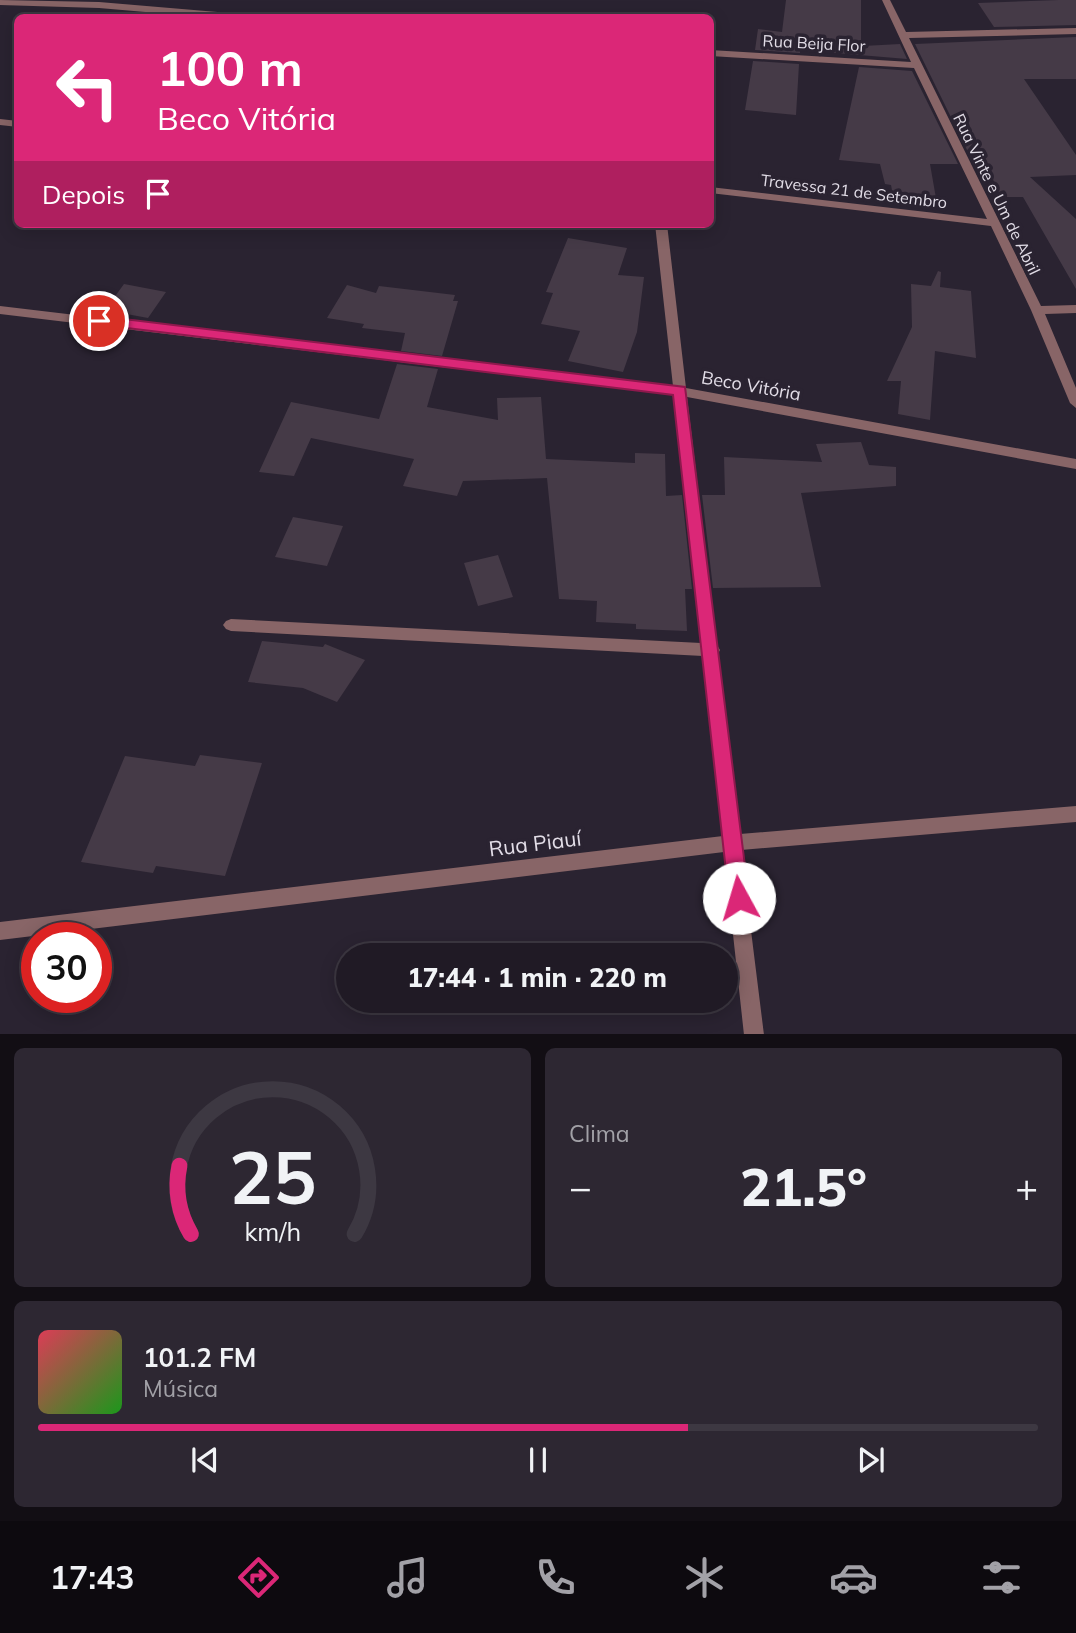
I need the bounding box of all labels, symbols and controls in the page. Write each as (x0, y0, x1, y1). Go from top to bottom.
street label: Rua Beija Flor (762, 30, 866, 56)
text: 100 m (157, 37, 303, 98)
icon: left (42, 42, 133, 133)
text: Beco Vitória (157, 98, 336, 138)
street label: Rua Vinte e Um de Abril (949, 110, 1045, 278)
street label: Travessa 21 de Setembro (760, 170, 948, 212)
icon: arrive (139, 175, 177, 213)
text: Depois (42, 178, 125, 211)
pin (69, 291, 129, 351)
icon: arrive (80, 302, 118, 340)
street label: Beco Vitória (700, 365, 803, 406)
street label: Rua Piauí (487, 824, 584, 862)
position arrow (702, 861, 776, 935)
speed limit sign: 30 (21, 922, 112, 1013)
text: 17:44 · 1 min · 220 m (407, 961, 667, 994)
text: Clima (569, 1119, 630, 1148)
text: 25 (229, 1131, 316, 1222)
text: 21.5° (740, 1154, 867, 1219)
text: − (569, 1163, 592, 1211)
text: + (1015, 1163, 1038, 1211)
text: km/h (244, 1215, 301, 1246)
text: 101.2 FM (143, 1341, 256, 1374)
text: Música (143, 1374, 218, 1403)
icon: previous (186, 1441, 224, 1479)
icon: pause (519, 1441, 557, 1479)
icon: next (852, 1441, 890, 1479)
icon: directions (234, 1553, 283, 1602)
icon: music (383, 1553, 432, 1602)
icon: phone (531, 1553, 580, 1602)
icon: climate (680, 1553, 729, 1602)
icon: car (829, 1553, 878, 1602)
icon: filters (977, 1553, 1026, 1602)
text: 17:43 (50, 1557, 135, 1597)

